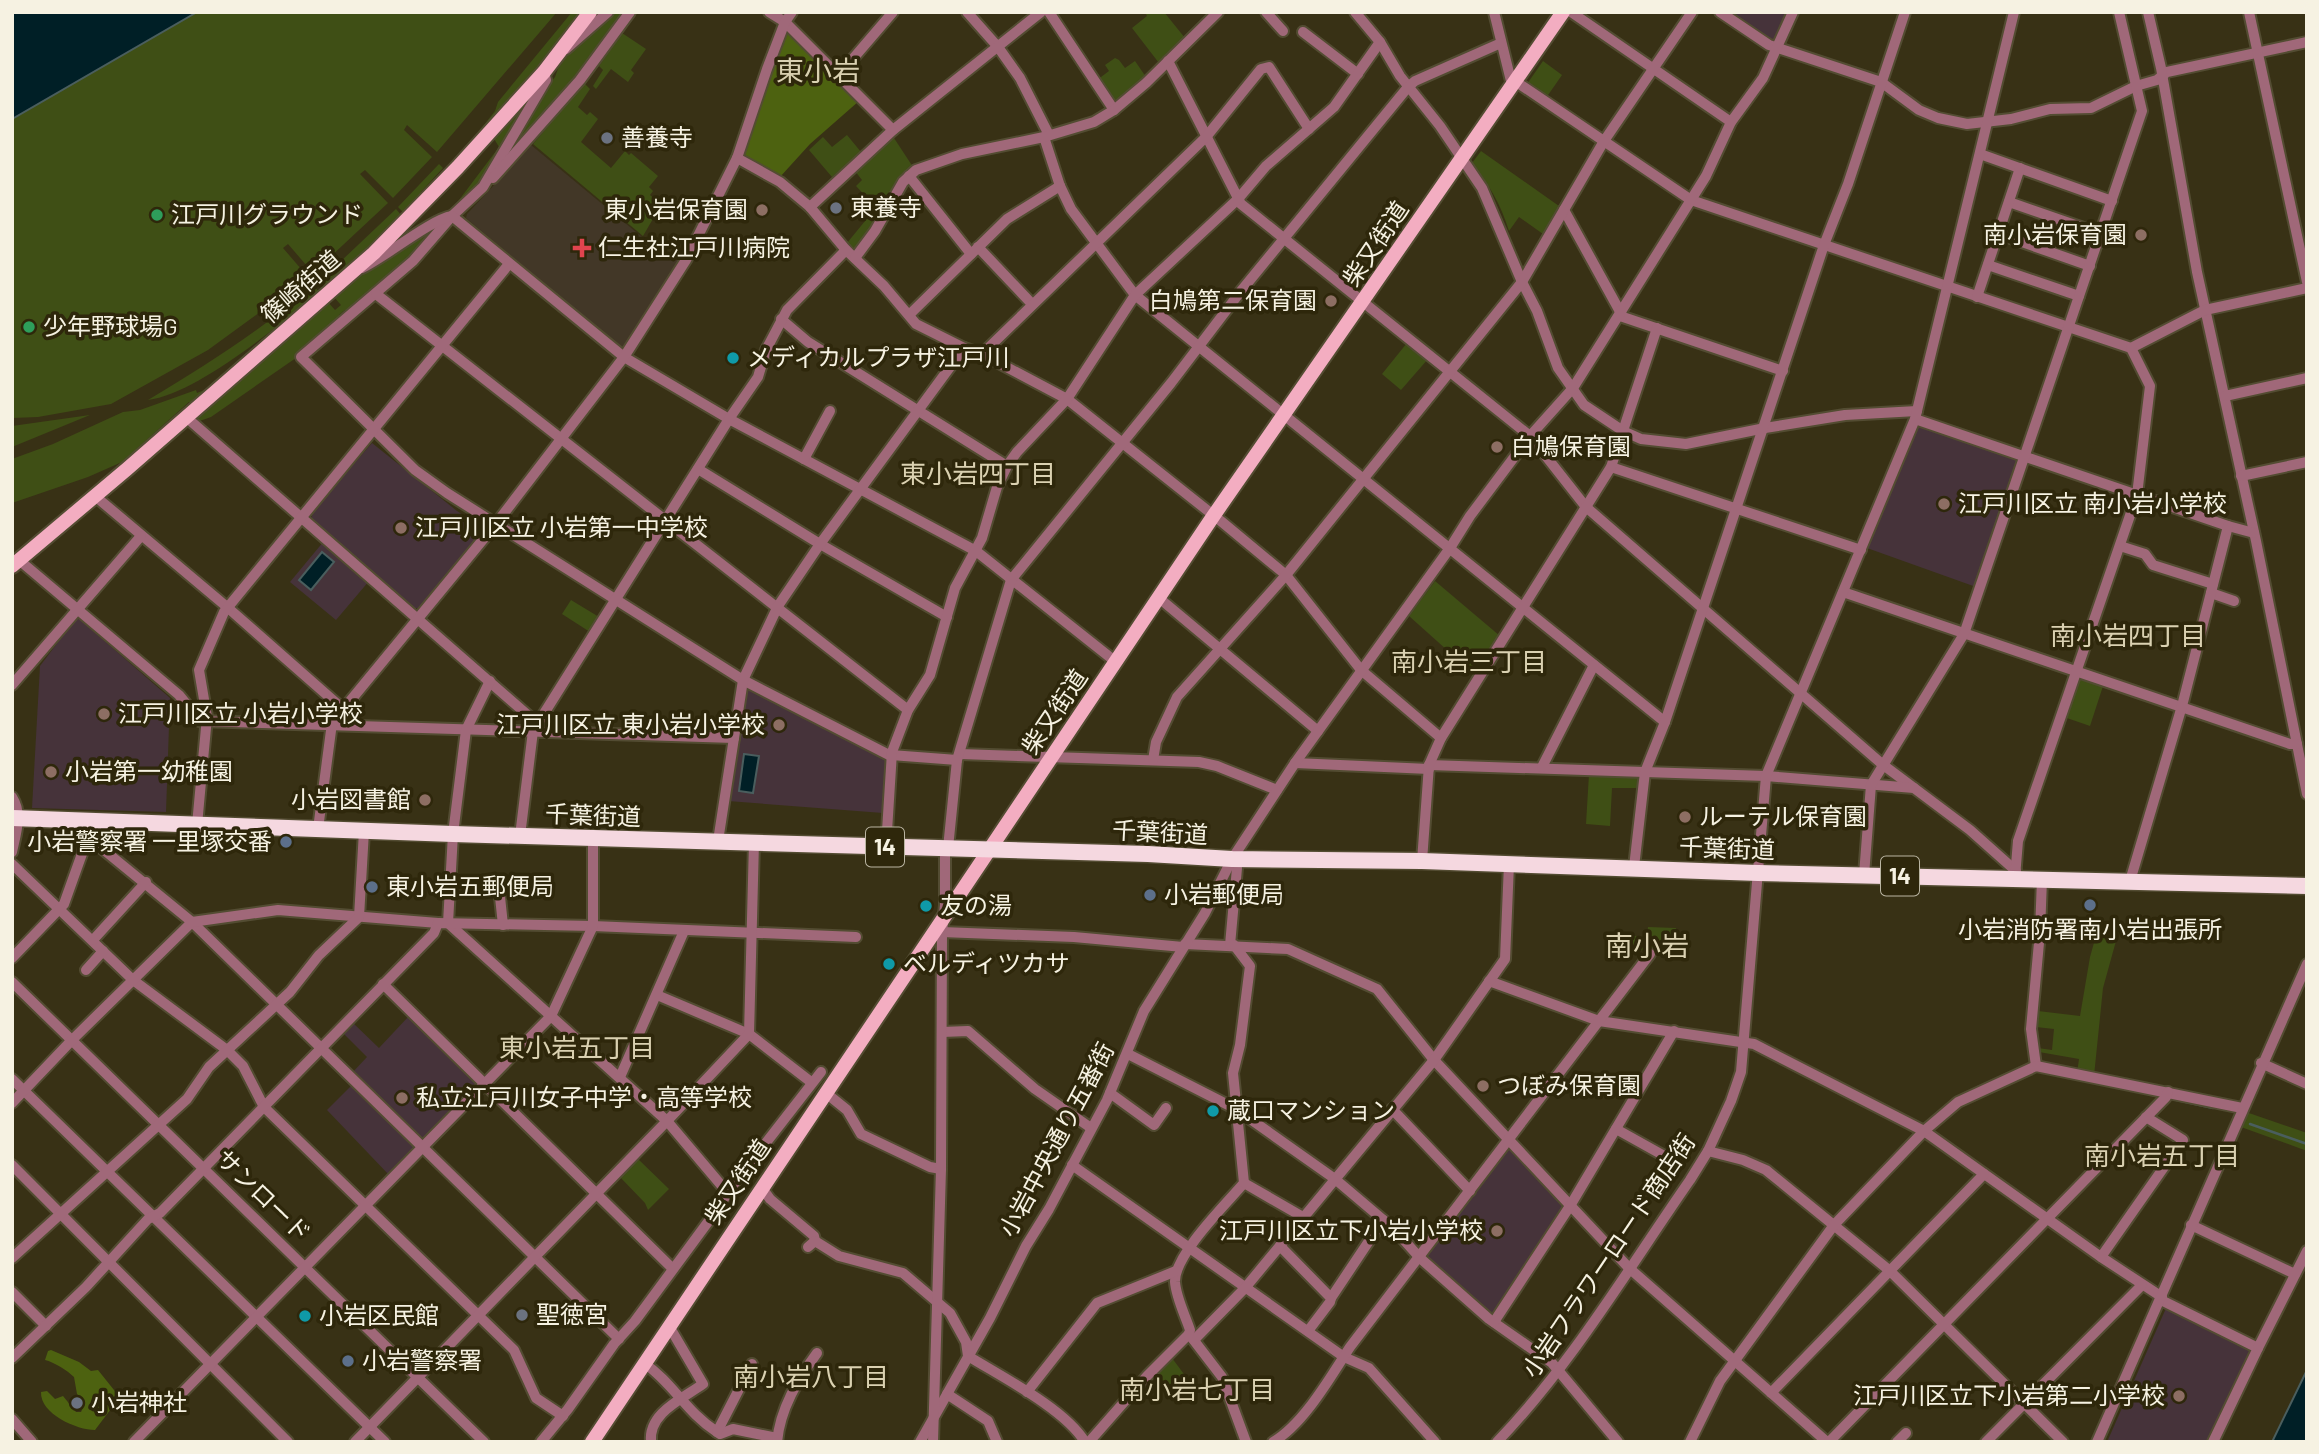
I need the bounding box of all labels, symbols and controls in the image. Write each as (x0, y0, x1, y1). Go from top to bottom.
district label: 東小岩 (776, 53, 860, 87)
place label: 善養寺 (621, 122, 693, 151)
marker: 善養寺 (599, 130, 615, 146)
place label: 東養寺 (850, 192, 922, 221)
place label: 東小岩保育園 (604, 194, 748, 223)
street label: 柴又街道 (1336, 195, 1414, 291)
place label: 江戸川グラウンド (171, 199, 363, 228)
marker: 東養寺 (828, 200, 844, 216)
marker: 東小岩保育園 (754, 202, 770, 218)
marker: 江戸川グラウンド (149, 207, 165, 223)
place label: 南小岩保育園 (1983, 219, 2127, 248)
marker: 南小岩保育園 (2133, 227, 2149, 243)
place label: 仁生社江戸川病院 (598, 232, 790, 261)
marker: 仁生社江戸川病院 (572, 238, 592, 258)
street label: 篠崎街道 (254, 243, 346, 328)
place label: 白鳩第二保育園 (1149, 285, 1317, 314)
marker: 白鳩第二保育園 (1323, 293, 1339, 309)
place label: 少年野球場G (43, 311, 178, 340)
marker: 少年野球場G (21, 319, 37, 335)
place label: メディカルプラザ江戸川 (747, 342, 1009, 371)
marker: メディカルプラザ江戸川 (725, 350, 741, 366)
place label: 白鳩保育園 (1511, 431, 1631, 460)
marker: 白鳩保育園 (1489, 439, 1505, 455)
district label: 東小岩四丁目 (900, 457, 1056, 488)
place label: 江戸川区立 南小岩小学校 (1958, 488, 2227, 517)
marker: 江戸川区立 南小岩小学校 (1936, 496, 1952, 512)
place label: 江戸川区立 小岩第一中学校 (415, 512, 708, 541)
marker: 江戸川区立 小岩第一中学校 (393, 520, 409, 536)
district label: 南小岩四丁目 (2050, 619, 2206, 650)
district label: 南小岩三丁目 (1391, 645, 1547, 676)
street label: 柴又街道 (1015, 663, 1093, 759)
place label: 江戸川区立 小岩小学校 (118, 698, 363, 727)
marker: 江戸川区立 小岩小学校 (96, 706, 112, 722)
place label: 江戸川区立 東小岩小学校 (496, 709, 765, 738)
marker: 江戸川区立 東小岩小学校 (771, 717, 787, 733)
place label: 小岩第一幼稚園 (65, 756, 233, 785)
marker: 小岩第一幼稚園 (43, 764, 59, 780)
place label: 小岩図書館 (291, 784, 411, 813)
marker: 小岩図書館 (417, 792, 433, 808)
street label: 千葉街道 (545, 798, 642, 831)
place label: ルーテル保育園 (1699, 801, 1867, 830)
marker: ルーテル保育園 (1677, 809, 1693, 825)
street label: 千葉街道 (1111, 815, 1209, 848)
place label: 小岩警察署 一里塚交番 (27, 826, 272, 855)
road number: 14 (866, 828, 904, 866)
street label: 千葉街道 (1679, 831, 1776, 864)
marker: 小岩警察署 一里塚交番 (278, 834, 294, 850)
road number: 14 (1881, 856, 1919, 896)
place label: 東小岩五郵便局 (386, 871, 554, 900)
marker: 東小岩五郵便局 (364, 879, 380, 895)
place label: 小岩郵便局 (1164, 879, 1284, 908)
marker: 小岩郵便局 (1142, 887, 1158, 903)
place label: 友の湯 (940, 890, 1012, 919)
marker: 小岩消防署南小岩出張所 (2082, 897, 2098, 913)
marker: 友の湯 (918, 898, 934, 914)
place label: 小岩消防署南小岩出張所 (1958, 914, 2222, 943)
district label: 南小岩 (1605, 928, 1689, 962)
place label: ベルディツカサ (903, 948, 1069, 977)
marker: ベルディツカサ (881, 956, 897, 972)
district label: 東小岩五丁目 (499, 1031, 655, 1062)
street label: 小岩中央通り五番街 (992, 1037, 1119, 1241)
place label: つぼみ保育園 (1497, 1070, 1641, 1099)
marker: つぼみ保育園 (1475, 1078, 1491, 1094)
place label: 私立江戸川女子中学・高等学校 (416, 1082, 752, 1111)
marker: 私立江戸川女子中学・高等学校 (394, 1090, 410, 1106)
place label: 蔵口マンション (1227, 1095, 1395, 1124)
marker: 蔵口マンション (1205, 1103, 1221, 1119)
street label: 小岩フラワーロード商店街 (1515, 1128, 1700, 1383)
street label: 柴又街道 (698, 1133, 776, 1229)
district label: 南小岩五丁目 (2084, 1139, 2240, 1170)
street label: サンロード (211, 1143, 317, 1247)
place label: 江戸川区立下小岩小学校 (1219, 1215, 1483, 1244)
marker: 江戸川区立下小岩小学校 (1489, 1223, 1505, 1239)
place label: 聖徳宮 (536, 1299, 608, 1328)
place label: 小岩区民館 (319, 1300, 439, 1329)
marker: 聖徳宮 (514, 1307, 530, 1323)
marker: 小岩区民館 (297, 1308, 313, 1324)
place label: 小岩警察署 (362, 1345, 482, 1374)
marker: 小岩警察署 (340, 1353, 356, 1369)
district label: 南小岩八丁目 (733, 1360, 889, 1391)
district label: 南小岩七丁目 (1119, 1373, 1275, 1404)
place label: 江戸川区立下小岩第二小学校 (1853, 1380, 2165, 1409)
place label: 小岩神社 (91, 1387, 187, 1416)
marker: 江戸川区立下小岩第二小学校 (2171, 1388, 2187, 1404)
marker: 小岩神社 (69, 1395, 85, 1411)

